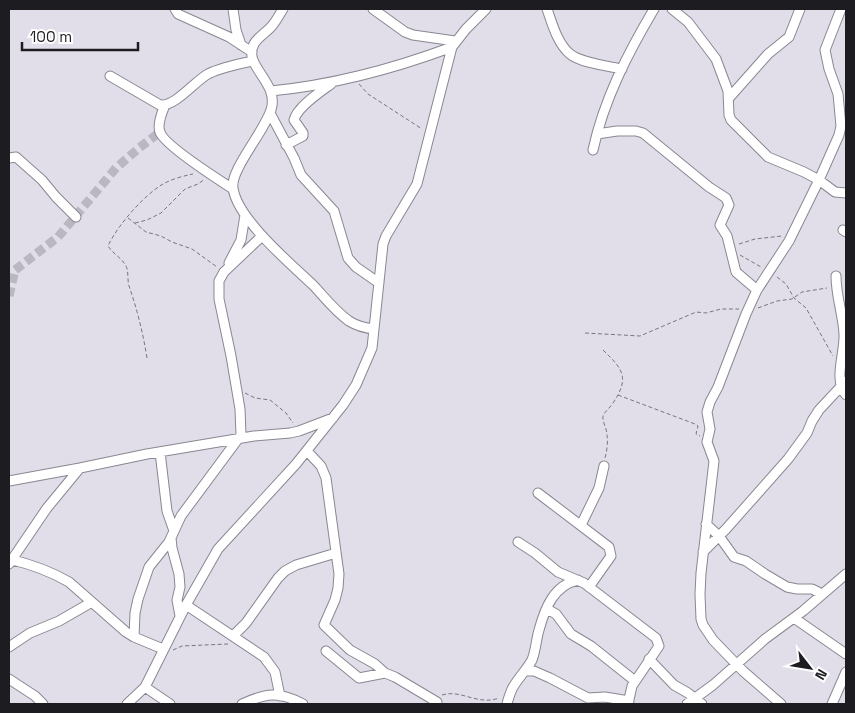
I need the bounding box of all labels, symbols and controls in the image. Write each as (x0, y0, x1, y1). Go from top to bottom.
scale bar (22, 20, 139, 52)
text: 100 m (30, 27, 72, 46)
north arrow (785, 643, 835, 693)
text: N (811, 666, 831, 683)

